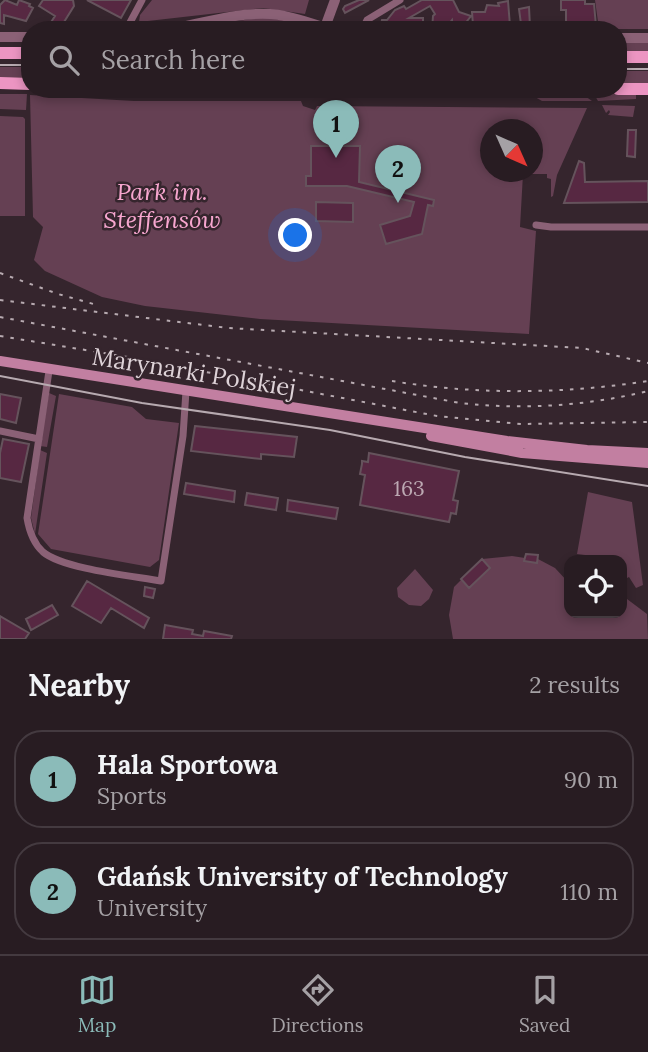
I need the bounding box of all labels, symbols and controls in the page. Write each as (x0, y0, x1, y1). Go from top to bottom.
search box (21, 21, 627, 98)
icon: search (45, 41, 83, 79)
text: Search here (101, 43, 245, 76)
pin: 1 (313, 100, 359, 158)
north arrow (480, 119, 543, 182)
pin: 2 (375, 145, 421, 203)
park label: Park im. Steffensów (103, 176, 221, 235)
your location (278, 218, 312, 252)
street label: Marynarki Polskiej (90, 341, 298, 403)
house number: 163 (393, 475, 425, 502)
map controls (564, 555, 627, 618)
button: locate (564, 555, 627, 618)
text: Nearby (28, 666, 130, 704)
text: 2 results (529, 670, 620, 699)
text: Hala Sportowa (97, 748, 278, 781)
text: 1 (48, 765, 58, 794)
text: 90 m (564, 765, 618, 794)
text: Sports (97, 781, 167, 810)
text: Gdańsk University of Technology (97, 860, 508, 893)
text: 2 (47, 877, 59, 906)
text: 110 m (560, 877, 618, 906)
text: University (97, 893, 207, 922)
tab: Map (78, 971, 116, 1037)
tab: Directions (272, 971, 364, 1037)
tab: Saved (519, 971, 570, 1037)

